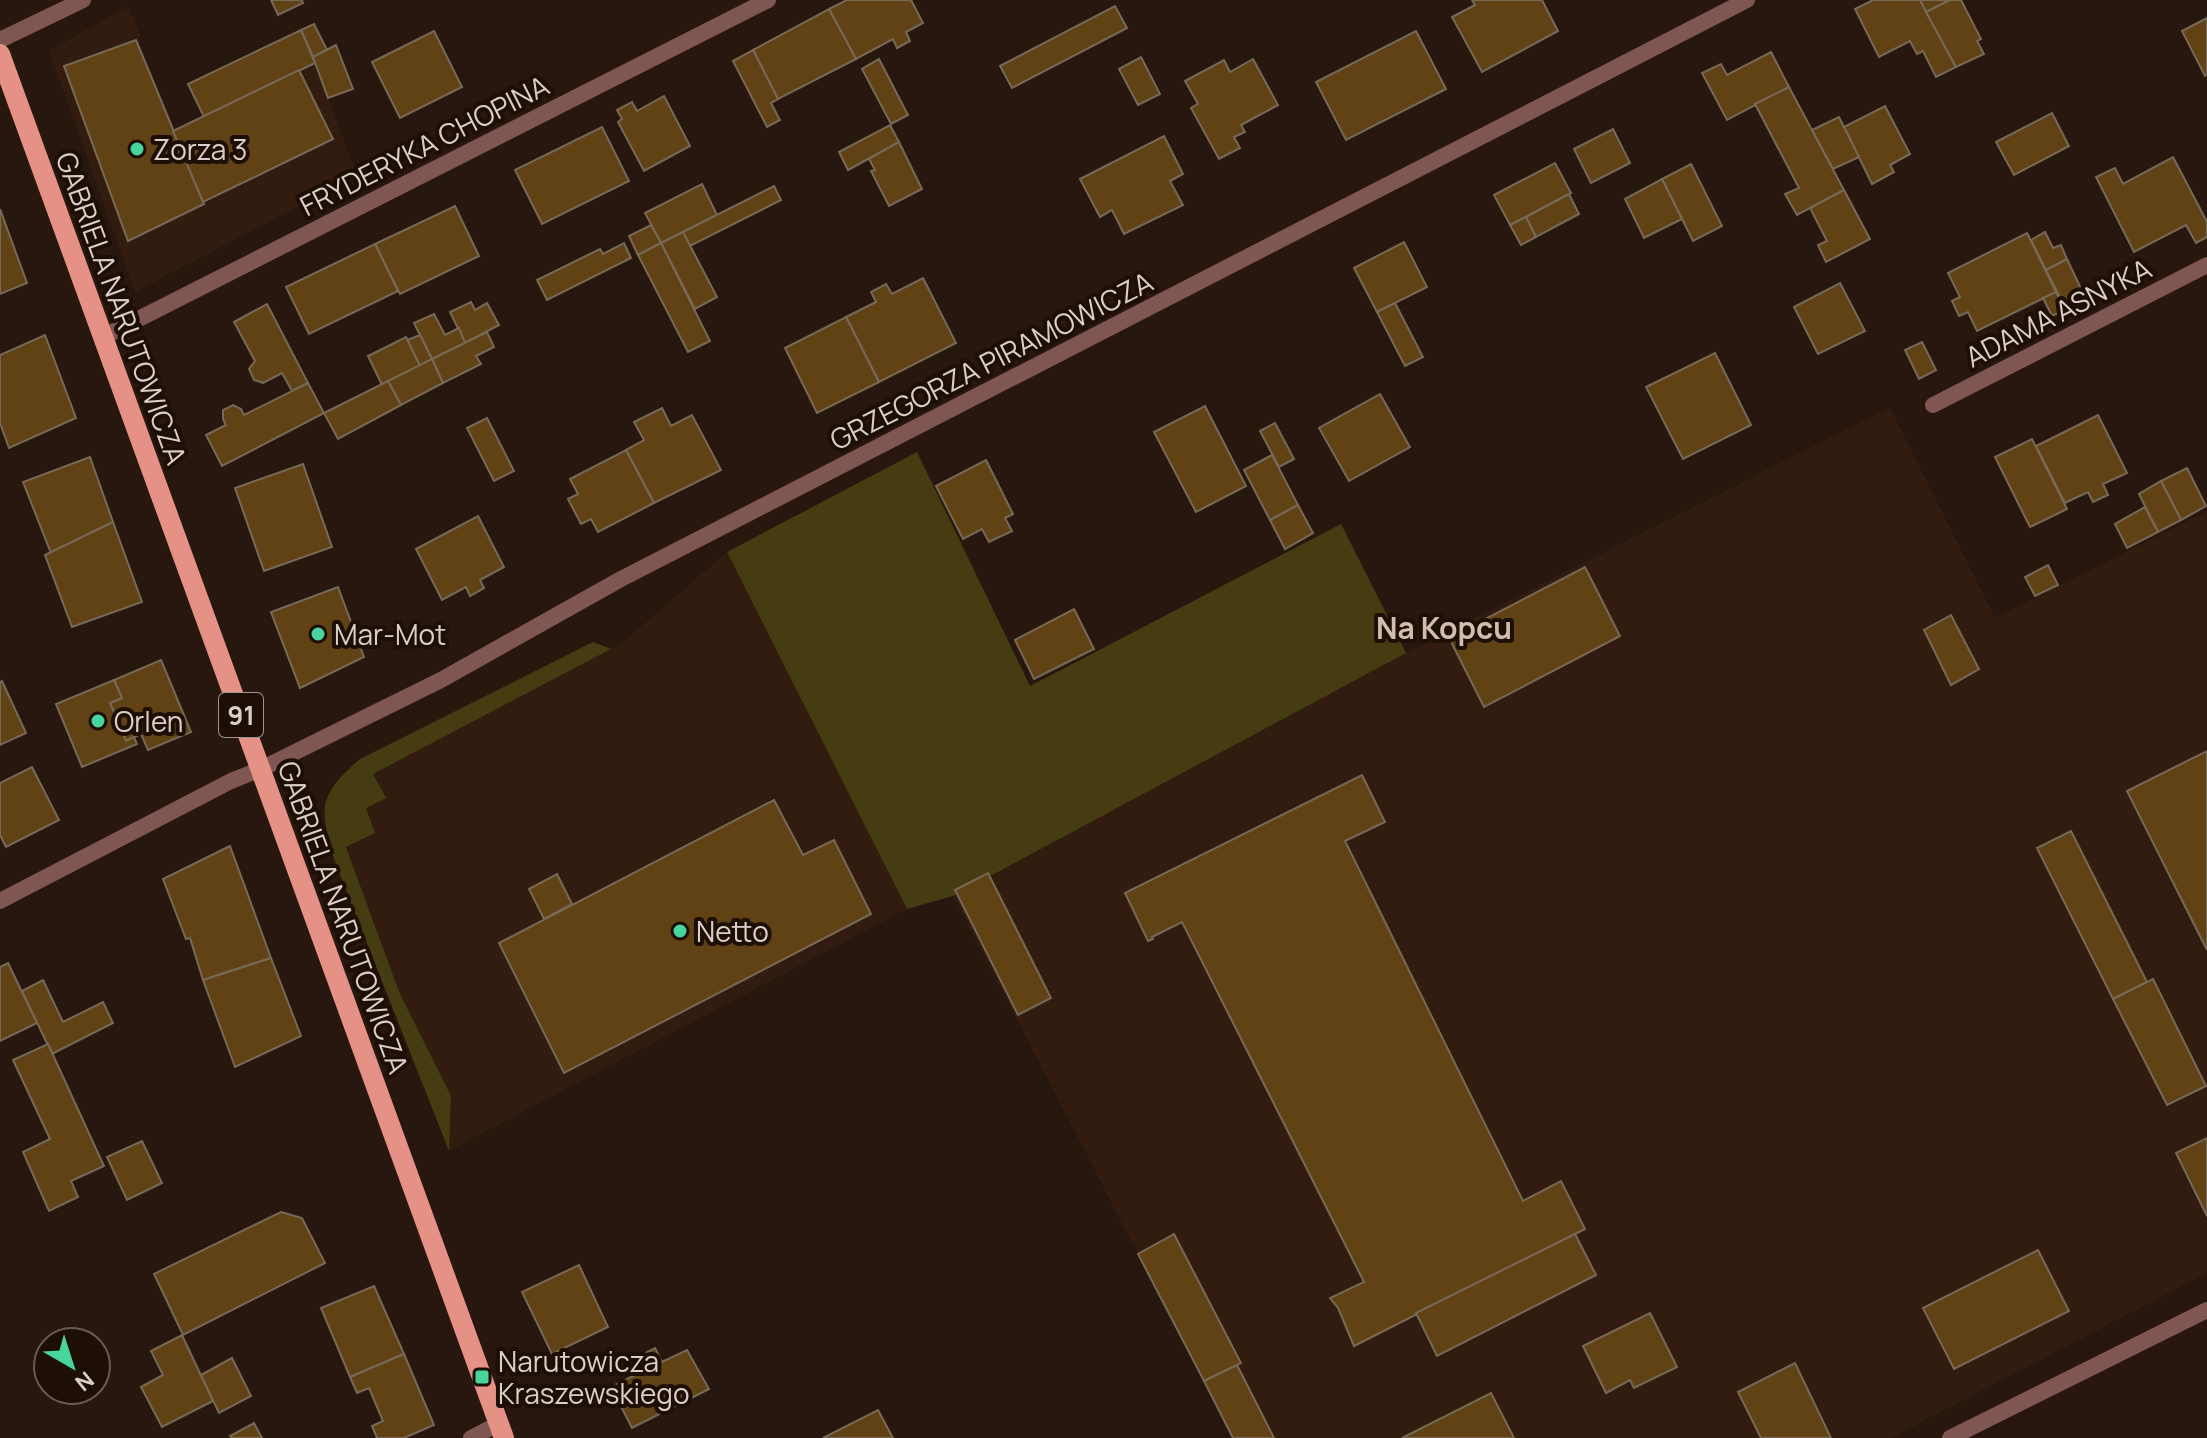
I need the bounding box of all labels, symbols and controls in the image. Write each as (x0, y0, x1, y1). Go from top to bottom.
street label: FRYDERYKA CHOPINA (293, 66, 555, 224)
place label: Zorza 3 (153, 130, 247, 168)
marker: Zorza 3 (128, 140, 146, 158)
street label: GABRIELA NARUTOWICZA (48, 146, 196, 470)
street label: ADAMA ASNYKA (1958, 249, 2158, 375)
street label: GRZEGORZA PIRAMOWICZA (823, 262, 1159, 458)
district label: Na Kopcu (1376, 607, 1512, 648)
place label: Mar-Mot (334, 615, 446, 653)
marker: Mar-Mot (309, 625, 327, 643)
road number: 91 (219, 693, 263, 737)
place label: Orlen (114, 702, 183, 740)
marker: Orlen (89, 712, 107, 730)
street label: GABRIELA NARUTOWICZA (270, 755, 418, 1079)
place label: Netto (696, 912, 769, 950)
marker: Netto (671, 922, 689, 940)
north arrow (32, 1326, 112, 1406)
place label: Narutowicza Kraszewskiego (498, 1342, 689, 1412)
text: N (69, 1365, 100, 1398)
marker: Narutowicza Kraszewskiego (473, 1368, 491, 1386)

